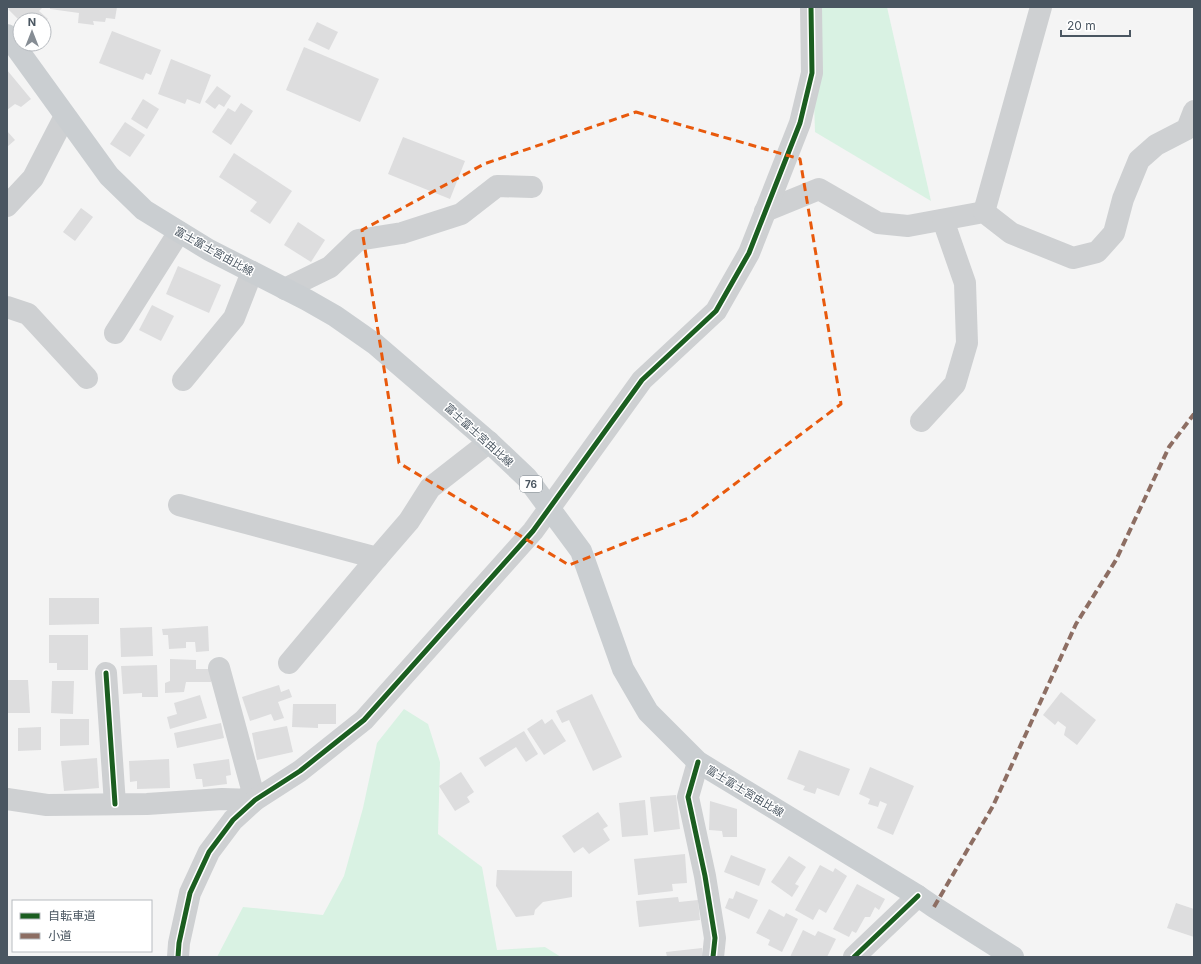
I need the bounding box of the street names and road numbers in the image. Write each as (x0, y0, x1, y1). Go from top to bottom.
street label: 富士富士宮由比線 (172, 224, 256, 278)
street label: 富士富士宮由比線 (442, 400, 516, 470)
road number: 76 (520, 476, 542, 492)
street label: 富士富士宮由比線 (704, 762, 786, 820)

